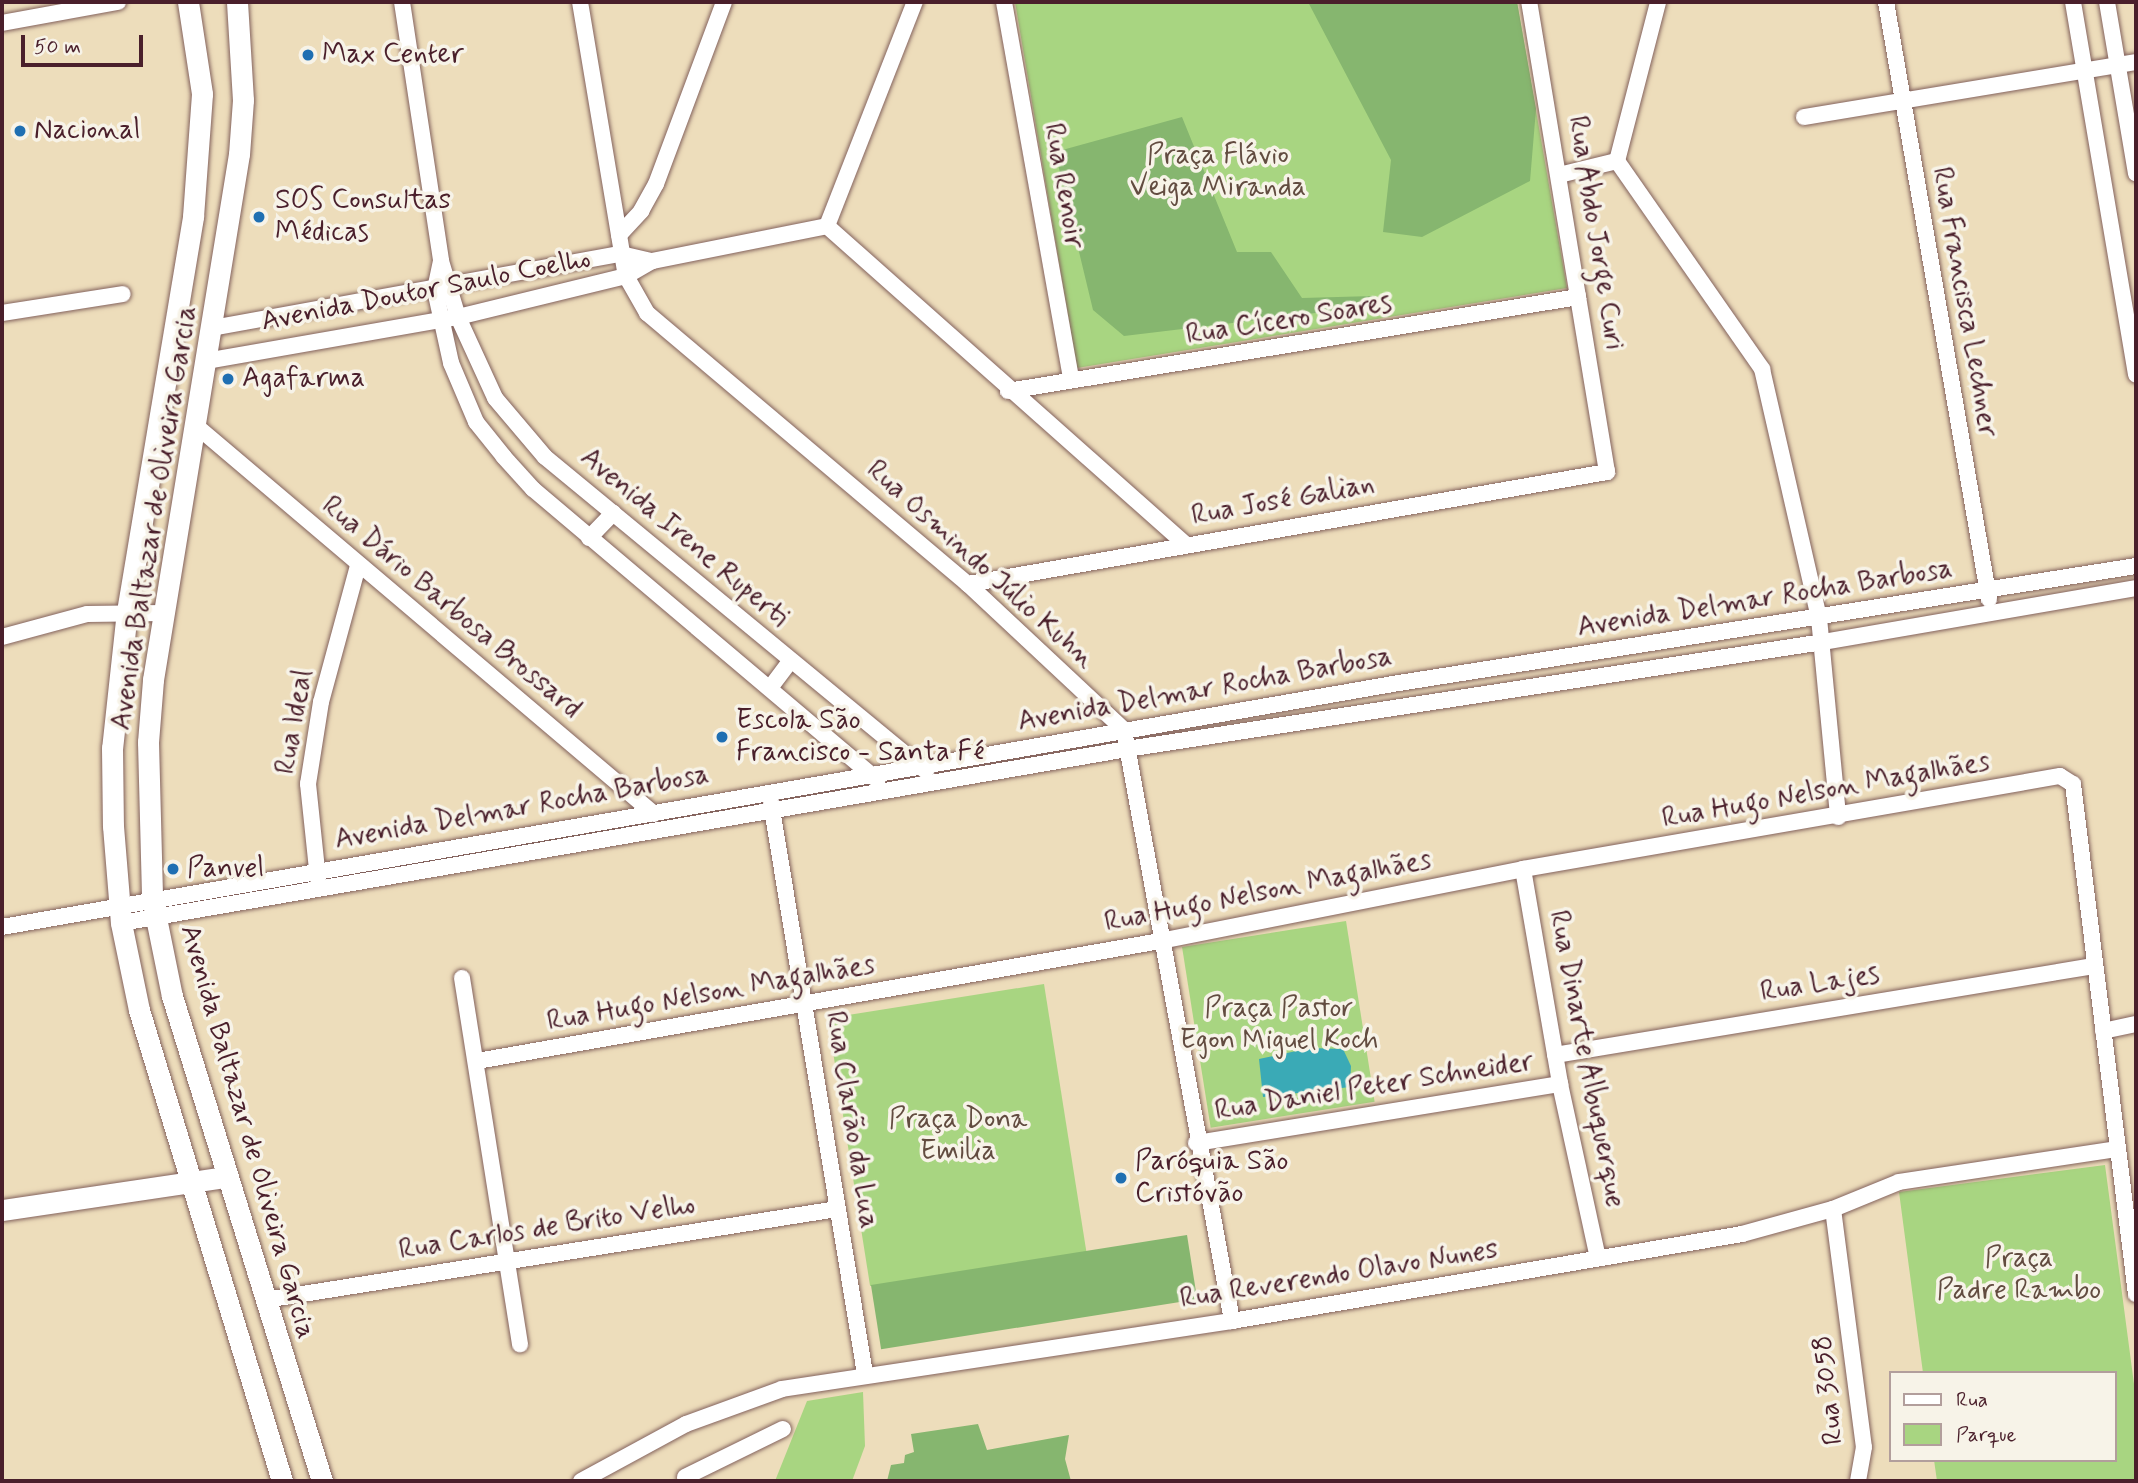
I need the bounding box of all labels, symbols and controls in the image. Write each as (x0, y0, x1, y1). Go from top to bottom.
scale bar (24, 21, 147, 65)
text: 50 m (34, 33, 81, 61)
place label: Max Center (322, 38, 470, 72)
marker: Max Center (300, 47, 316, 63)
street label: Rua Abdo Jorge Curi (1560, 112, 1630, 354)
place label: Nacional (34, 114, 141, 148)
street label: Rua Renoir (1035, 121, 1091, 251)
marker: Nacional (12, 123, 28, 139)
park label: Praça Flávio Veiga Miranda (1129, 139, 1307, 205)
street label: Rua Francisca Lechner (1923, 163, 2005, 441)
place label: SOS Consultas Médicas (275, 184, 444, 250)
marker: SOS Consultas Médicas (249, 207, 269, 227)
street label: Avenida Doutor Saulo Coelho (264, 244, 588, 338)
street label: Rua Cícero Soares (1184, 287, 1394, 353)
street label: Avenida Baltazar de Oliveira Garcia (105, 303, 205, 733)
place label: Agafarma (242, 362, 365, 396)
marker: Agafarma (220, 371, 236, 387)
street label: Avenida Irene Ruperti (573, 441, 795, 635)
street label: Rua Osmindo Júlio Kuhn (857, 451, 1103, 679)
street label: Rua José Galian (1188, 468, 1378, 534)
street label: Rua Dário Barbosa Brossard (314, 489, 588, 727)
street label: Avenida Delmar Rocha Barbosa (1574, 553, 1956, 645)
street label: Avenida Delmar Rocha Barbosa (1015, 640, 1395, 740)
street label: Rua Ideal (269, 663, 321, 781)
place label: Escola São Francisco - Santa Fé (736, 704, 985, 770)
marker: Escola São Francisco - Santa Fé (714, 729, 730, 745)
street label: Rua Hugo Nelson Magalhães (1665, 747, 1987, 835)
street label: Avenida Delmar Rocha Barbosa (332, 758, 712, 858)
street label: Rua Hugo Nelson Magalhães (1107, 845, 1429, 939)
place label: Panvel (187, 852, 264, 886)
marker: Panvel (165, 861, 181, 877)
street label: Rua Dinarte Albuquerque (1541, 908, 1631, 1210)
street label: Avenida Baltazar de Oliveira Garcia (172, 921, 322, 1343)
street label: Rua Hugo Nelson Magalhães (550, 950, 872, 1038)
street label: Rua Lajes (1760, 958, 1880, 1010)
park label: Praça Pastor Egon Miguel Koch (1178, 992, 1380, 1058)
street label: Rua Clarão da Lua (818, 1011, 884, 1229)
street label: Rua Daniel Peter Schneider (1214, 1046, 1534, 1128)
park label: Praça Dona Emilia (890, 1103, 1026, 1169)
place label: Paróquia São Cristóvão (1135, 1145, 1289, 1211)
marker: Paróquia São Cristóvão (1113, 1170, 1129, 1186)
street label: Rua Carlos de Brito Velho (399, 1188, 695, 1268)
street label: Rua Reverendo Olavo Nunes (1178, 1233, 1500, 1317)
park label: Praça Padre Rambo (1938, 1242, 2100, 1308)
street label: Rua 3058 (1807, 1333, 1851, 1447)
legend (1890, 1371, 2117, 1462)
text: Rua (1956, 1386, 1988, 1414)
text: Parque (1956, 1421, 2016, 1449)

